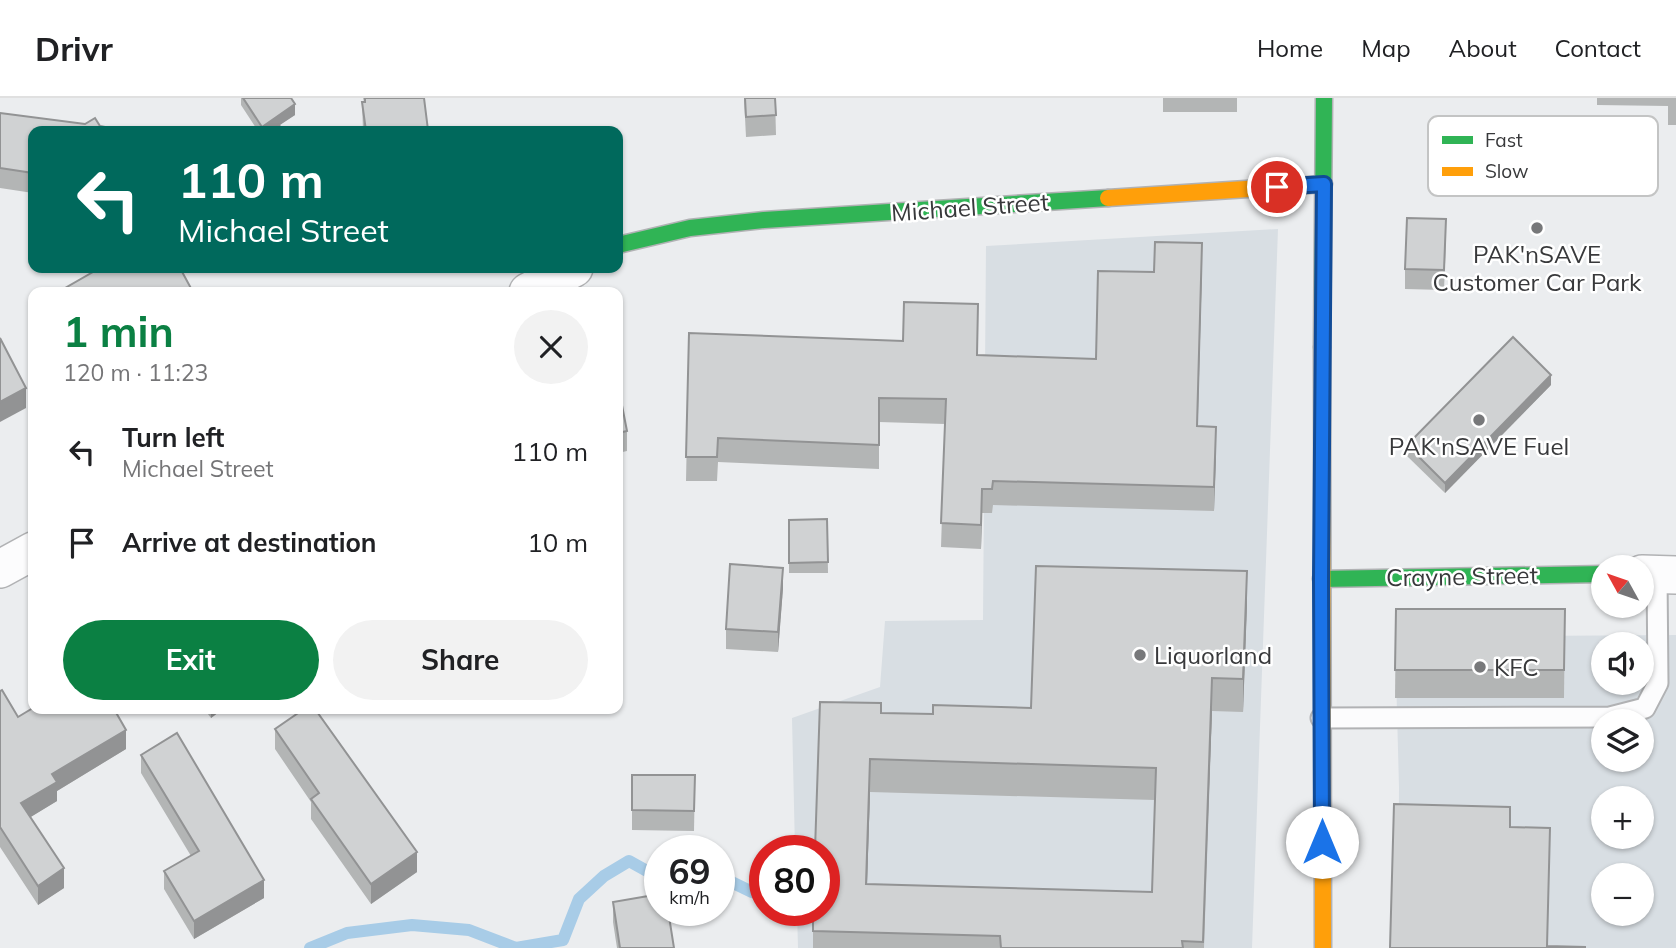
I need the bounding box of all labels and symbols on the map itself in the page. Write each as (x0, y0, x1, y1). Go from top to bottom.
legend (1428, 116, 1658, 196)
text: Fast (1485, 128, 1523, 152)
pin (1247, 157, 1307, 217)
text: Slow (1485, 159, 1529, 183)
street label: Michael Street (890, 187, 1050, 227)
marker: PAK'nSAVE Customer Car Park (1529, 220, 1545, 236)
place label: PAK'nSAVE Customer Car Park (1433, 239, 1642, 297)
marker: PAK'nSAVE Fuel (1471, 412, 1487, 428)
place label: PAK'nSAVE Fuel (1389, 431, 1569, 461)
north arrow (1591, 555, 1654, 618)
street label: Crayne Street (1386, 560, 1538, 592)
place label: Liquorland (1154, 640, 1272, 670)
marker: Liquorland (1132, 647, 1148, 663)
place label: KFC (1494, 652, 1539, 682)
marker: KFC (1472, 659, 1488, 675)
position arrow (1285, 805, 1359, 879)
speed limit sign: 80 (749, 835, 840, 926)

